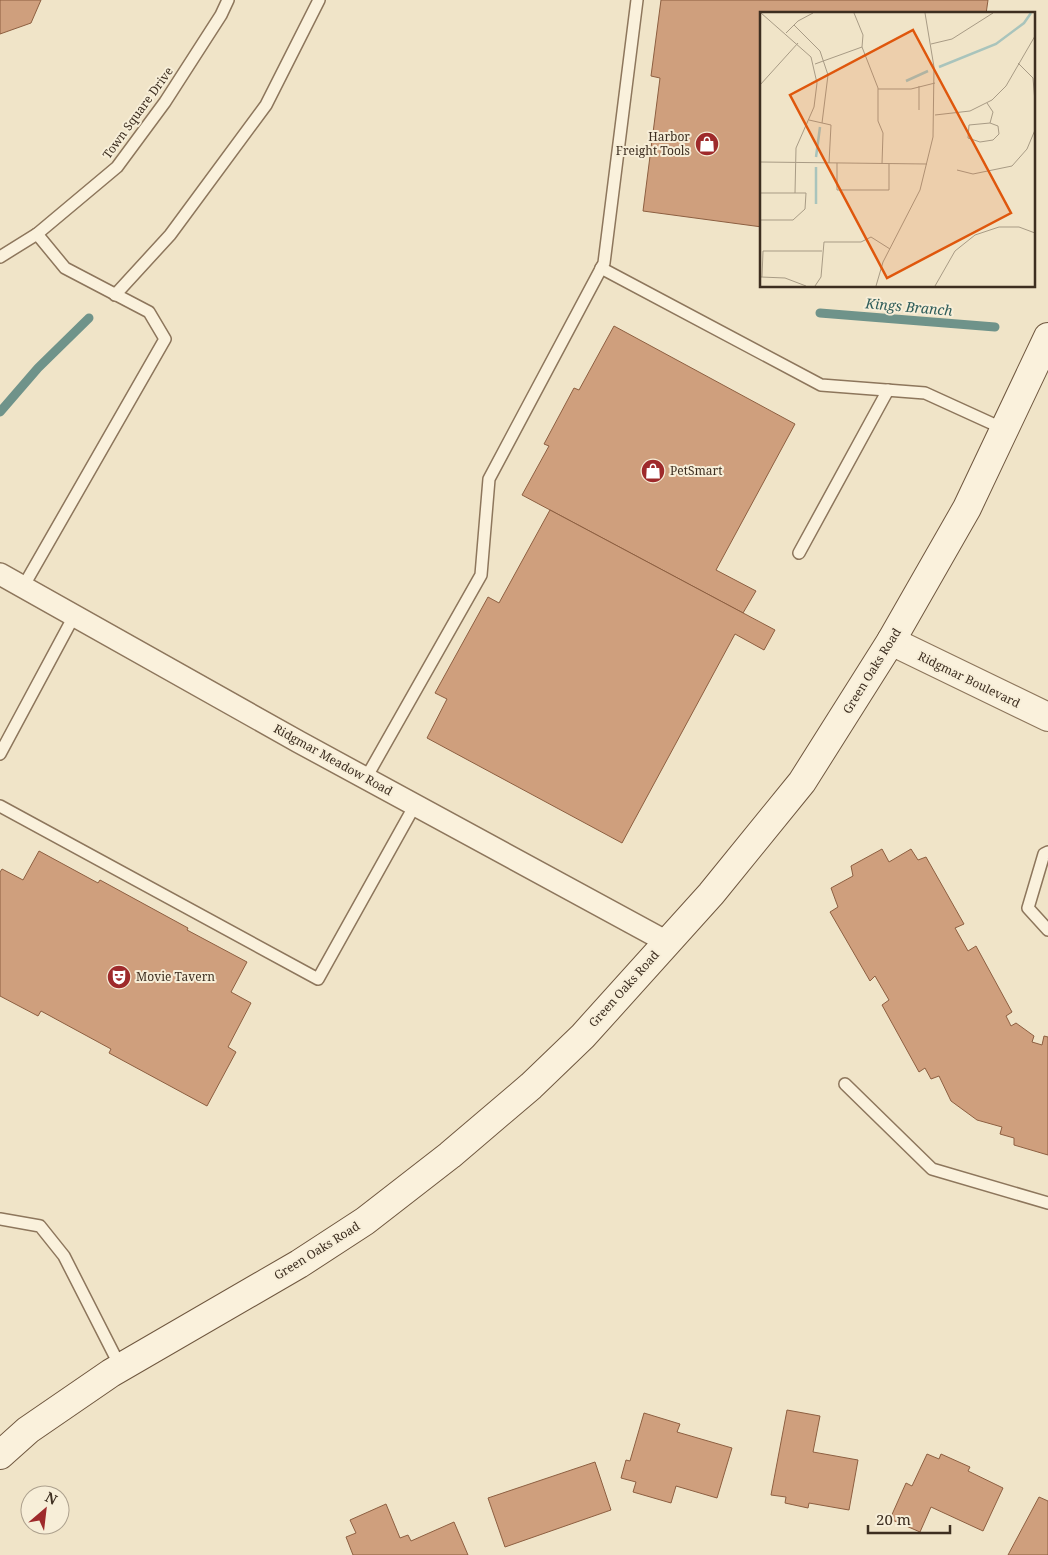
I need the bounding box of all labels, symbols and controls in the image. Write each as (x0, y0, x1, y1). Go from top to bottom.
inset map (760, 12, 1036, 288)
street label: Town Square Drive (98, 63, 177, 162)
place label: Harbor Freight Tools (616, 128, 690, 159)
shop icon: Harbor Freight Tools (694, 131, 720, 157)
water label: Kings Branch (864, 293, 954, 320)
shop icon: PetSmart (640, 458, 666, 484)
place label: PetSmart (670, 462, 722, 479)
street label: Green Oaks Road (838, 624, 905, 717)
street label: Ridgmar Boulevard (915, 647, 1024, 712)
street label: Ridgmar Meadow Road (271, 720, 396, 800)
street label: Green Oaks Road (585, 946, 663, 1031)
theatre icon: Movie Tavern (106, 964, 132, 990)
place label: Movie Tavern (136, 968, 215, 985)
street label: Green Oaks Road (271, 1217, 363, 1284)
north arrow (20, 1485, 70, 1535)
text: N (42, 1487, 61, 1509)
scale bar (868, 1502, 950, 1534)
text: 20 m (876, 1509, 911, 1529)

